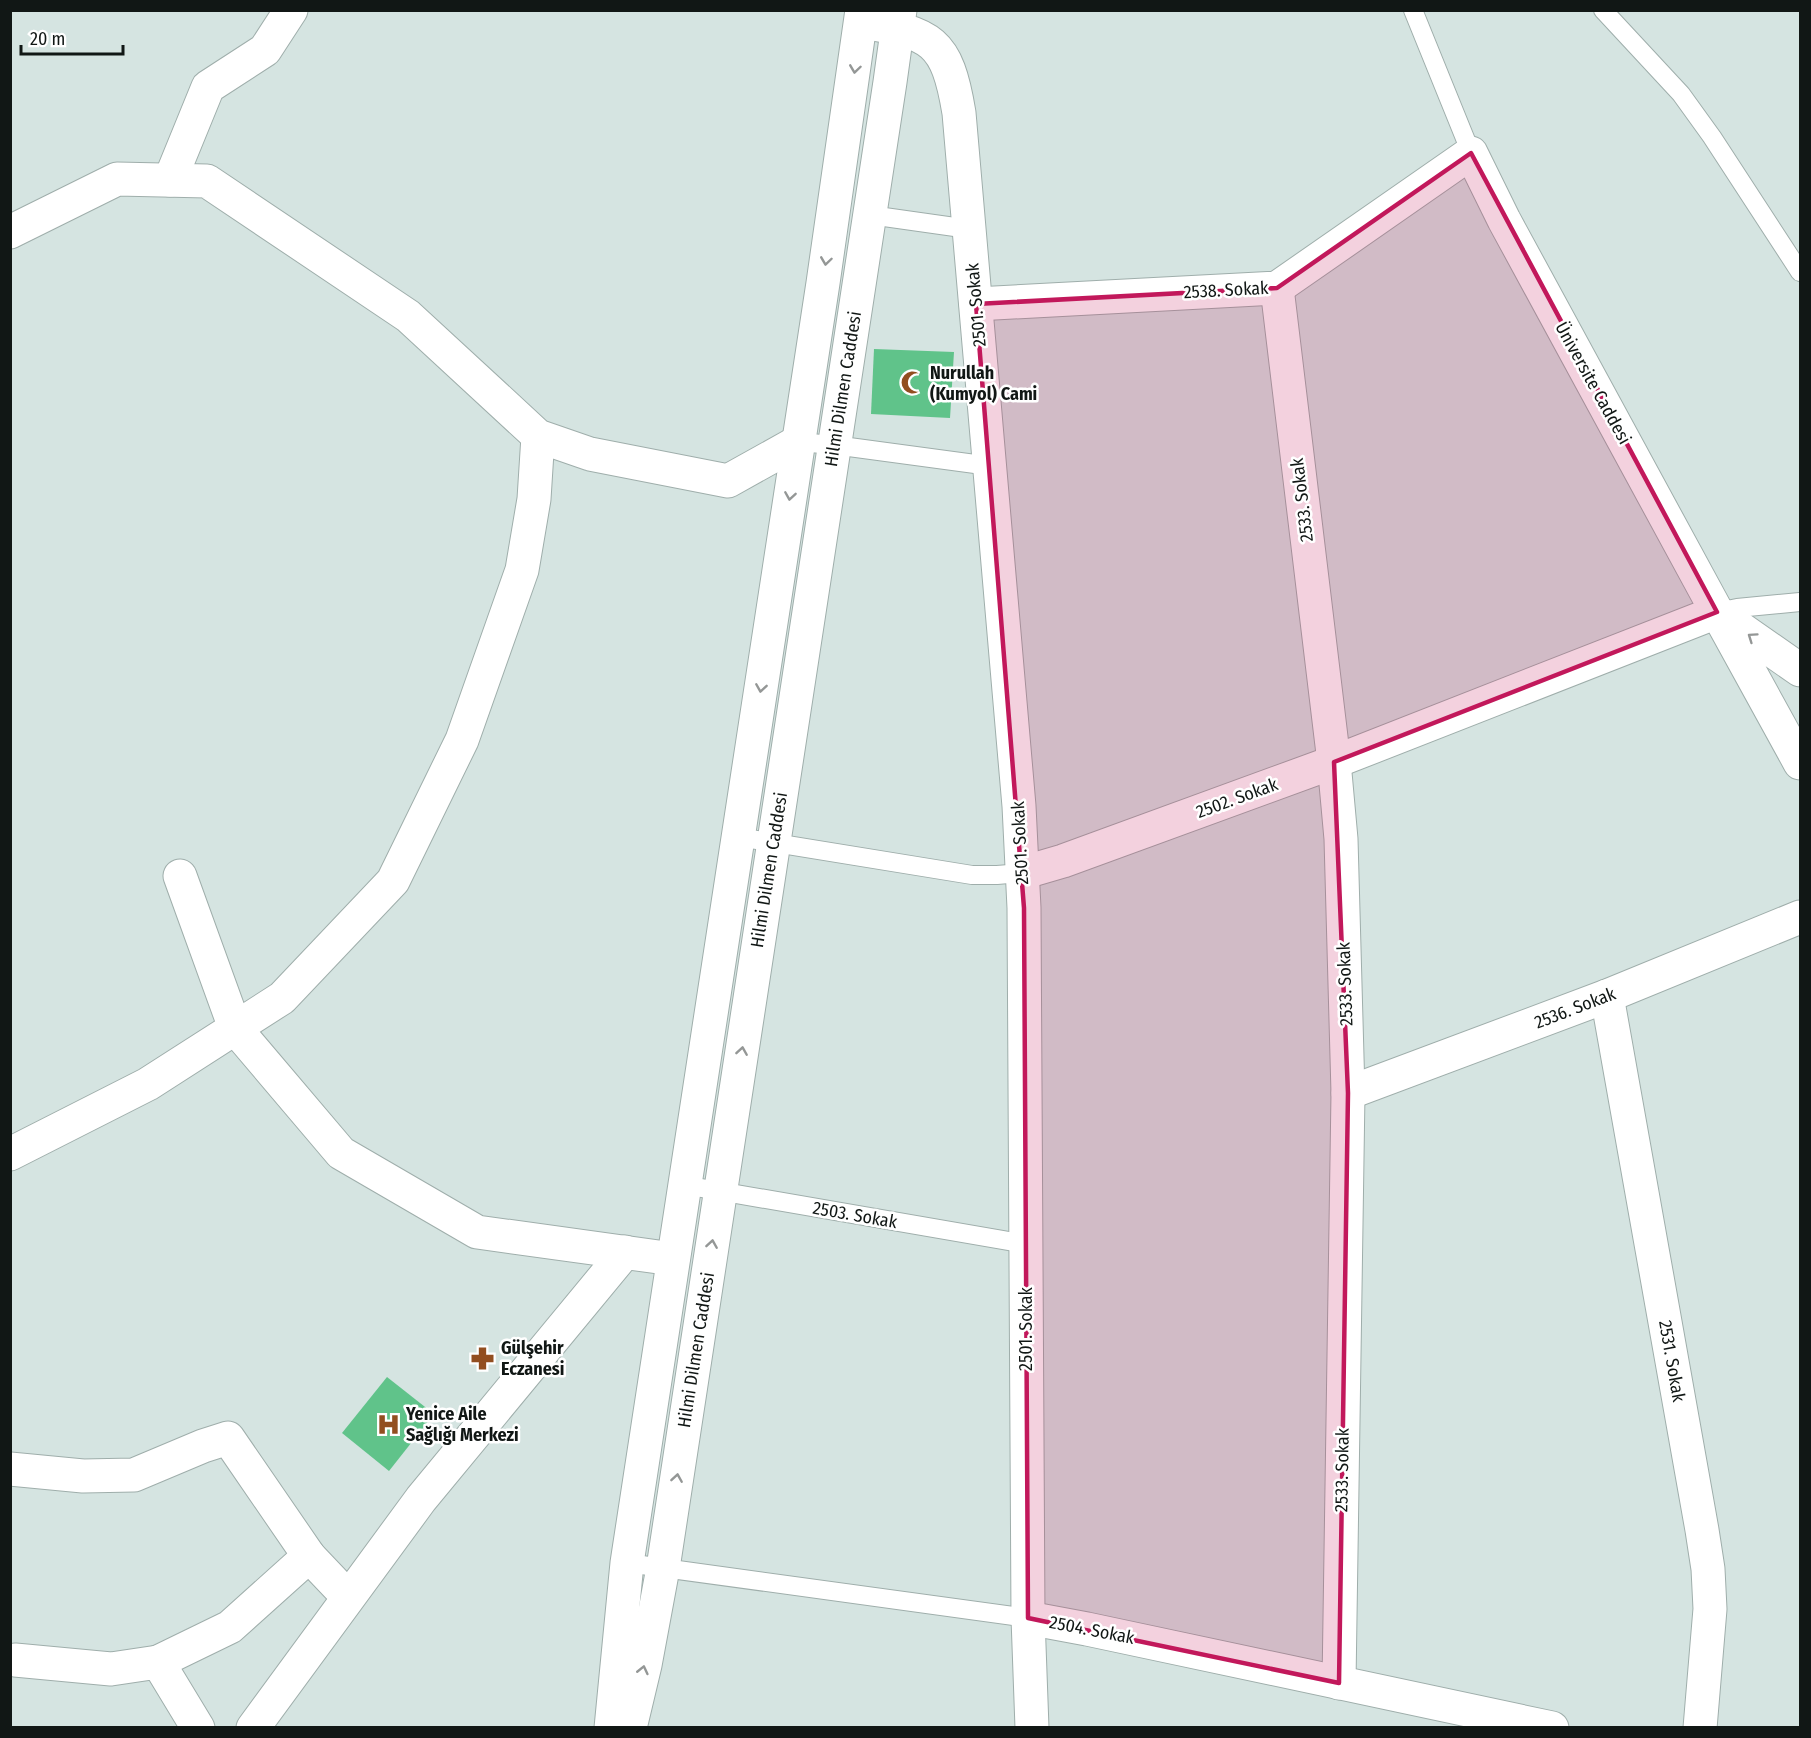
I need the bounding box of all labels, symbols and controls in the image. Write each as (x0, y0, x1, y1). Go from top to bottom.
scale bar (21, 18, 123, 56)
text: 20 m (30, 28, 65, 50)
one-way arrow (849, 64, 861, 73)
one-way arrow (821, 257, 833, 266)
street label: 2501. Sokak (961, 262, 991, 348)
street label: 2538. Sokak (1183, 277, 1270, 303)
street label: Hilmi Dilmen Caddesi (820, 310, 866, 468)
street label: Üniversite Caddesi (1550, 318, 1636, 448)
place label: Nurullah (Kumyol) Cami (930, 362, 1037, 405)
mosque icon: Nurullah (Kumyol) Cami (899, 370, 925, 396)
street label: 2533. Sokak (1286, 456, 1318, 543)
one-way arrow (785, 491, 797, 500)
one-way arrow (1748, 633, 1759, 644)
one-way arrow (755, 684, 767, 693)
street label: 2502. Sokak (1193, 773, 1281, 823)
street label: Hilmi Dilmen Caddesi (746, 791, 792, 949)
street label: 2501. Sokak (1007, 800, 1033, 885)
street label: 2533. Sokak (1333, 941, 1357, 1026)
street label: 2536. Sokak (1531, 982, 1619, 1033)
one-way arrow (735, 1047, 747, 1056)
street label: 2503. Sokak (811, 1197, 900, 1233)
one-way arrow (706, 1239, 718, 1249)
street label: Hilmi Dilmen Caddesi (673, 1271, 719, 1429)
street label: 2501. Sokak (1015, 1286, 1037, 1371)
street label: 2531. Sokak (1654, 1318, 1690, 1404)
place label: Gülşehir Eczanesi (501, 1337, 564, 1380)
pharmacy icon: Gülşehir Eczanesi (470, 1345, 496, 1371)
place label: Yenice Aile Sağlığı Merkezi (405, 1403, 519, 1446)
hospital icon: Yenice Aile Sağlığı Merkezi (375, 1411, 401, 1437)
street label: 2533. Sokak (1330, 1427, 1354, 1512)
one-way arrow (670, 1474, 682, 1483)
street label: 2504. Sokak (1048, 1611, 1137, 1649)
one-way arrow (636, 1666, 649, 1676)

